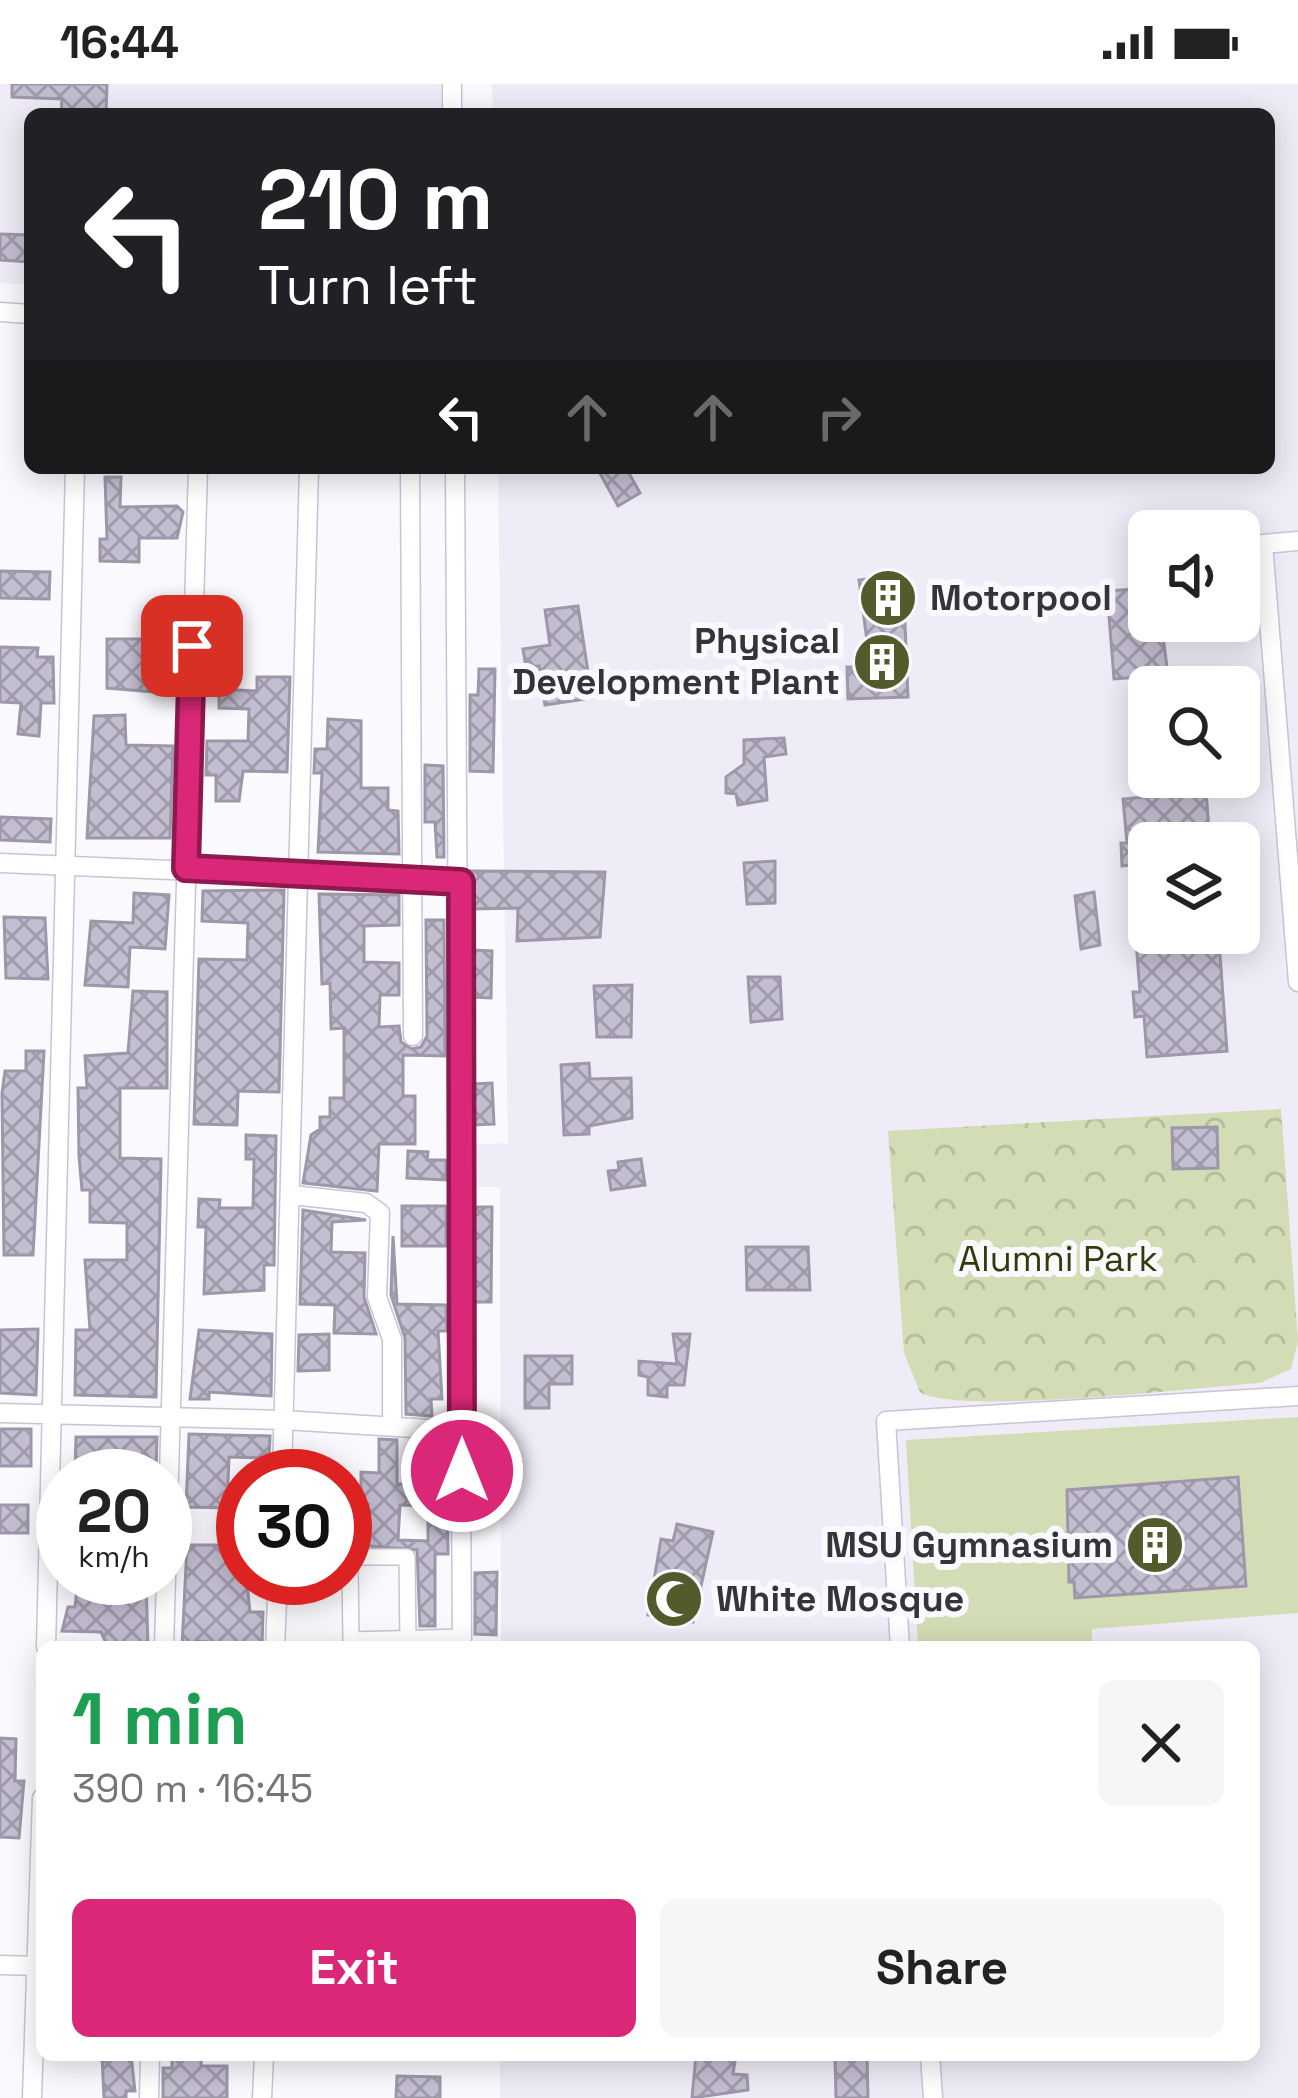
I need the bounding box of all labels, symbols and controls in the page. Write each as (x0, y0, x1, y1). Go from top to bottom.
text: 16:44 (60, 14, 179, 71)
text: 210 m (258, 146, 493, 254)
icon: left (60, 156, 216, 312)
text: Turn left (258, 251, 478, 320)
icon: left (428, 384, 494, 450)
icon: ahead (554, 384, 620, 450)
icon: ahead (680, 384, 746, 450)
icon: right (806, 384, 872, 450)
map controls (1128, 510, 1260, 954)
button: sound (1128, 510, 1260, 642)
building icon: Motorpool (857, 567, 919, 629)
place label: Motorpool (930, 575, 1112, 621)
pin (141, 595, 243, 697)
icon: arrive (159, 613, 225, 679)
place label: Physical Development Plant (512, 618, 840, 705)
building icon: Physical Development Plant (851, 631, 913, 693)
button: search (1128, 666, 1260, 798)
button: layers (1128, 822, 1260, 954)
park label: Alumni Park (958, 1236, 1158, 1282)
position arrow (399, 1408, 525, 1534)
speed limit sign: 30 (216, 1449, 372, 1605)
text: 20 (77, 1473, 151, 1550)
building icon: MSU Gymnasium (1124, 1514, 1186, 1576)
place label: MSU Gymnasium (825, 1522, 1113, 1568)
text: km/h (78, 1537, 150, 1576)
mosque icon: White Mosque (643, 1568, 705, 1630)
place label: White Mosque (716, 1576, 964, 1622)
text: 1 min (72, 1673, 248, 1765)
button: close (1098, 1680, 1224, 1806)
text: 390 m · 16:45 (72, 1764, 313, 1813)
button: Exit (72, 1899, 636, 2037)
button: Share (660, 1899, 1224, 2037)

